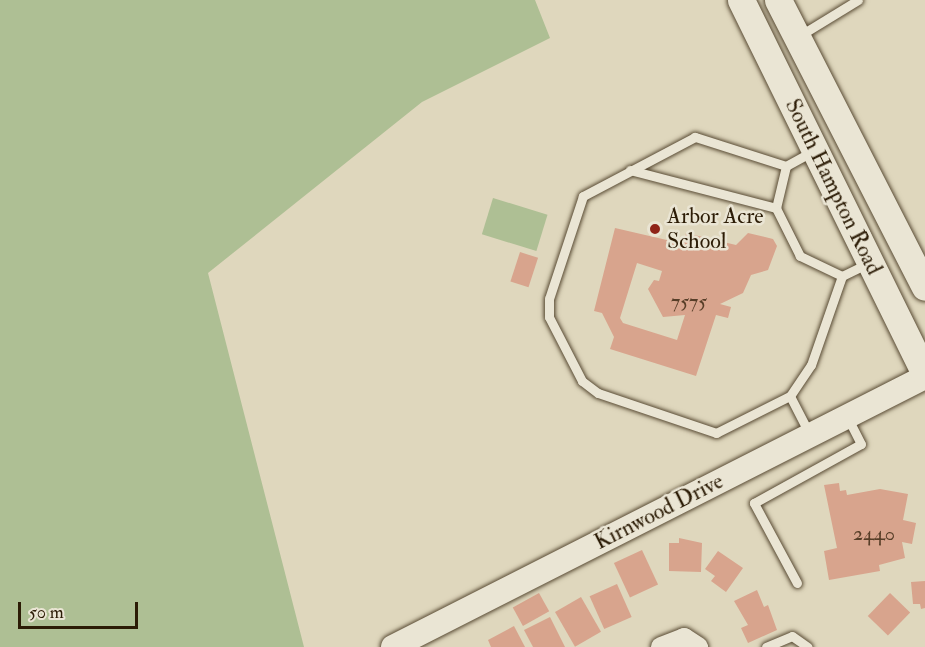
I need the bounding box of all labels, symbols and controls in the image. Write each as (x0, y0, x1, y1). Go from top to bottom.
street label: South Hampton Road (779, 95, 887, 279)
place label: Arbor Acre School (667, 203, 764, 254)
marker: Arbor Acre School (648, 222, 662, 236)
house number: 7575 (671, 289, 707, 313)
street label: Kirnwood Drive (590, 468, 728, 556)
house number: 2440 (853, 521, 895, 545)
scale bar (21, 590, 141, 628)
text: 50 m (29, 601, 64, 624)

